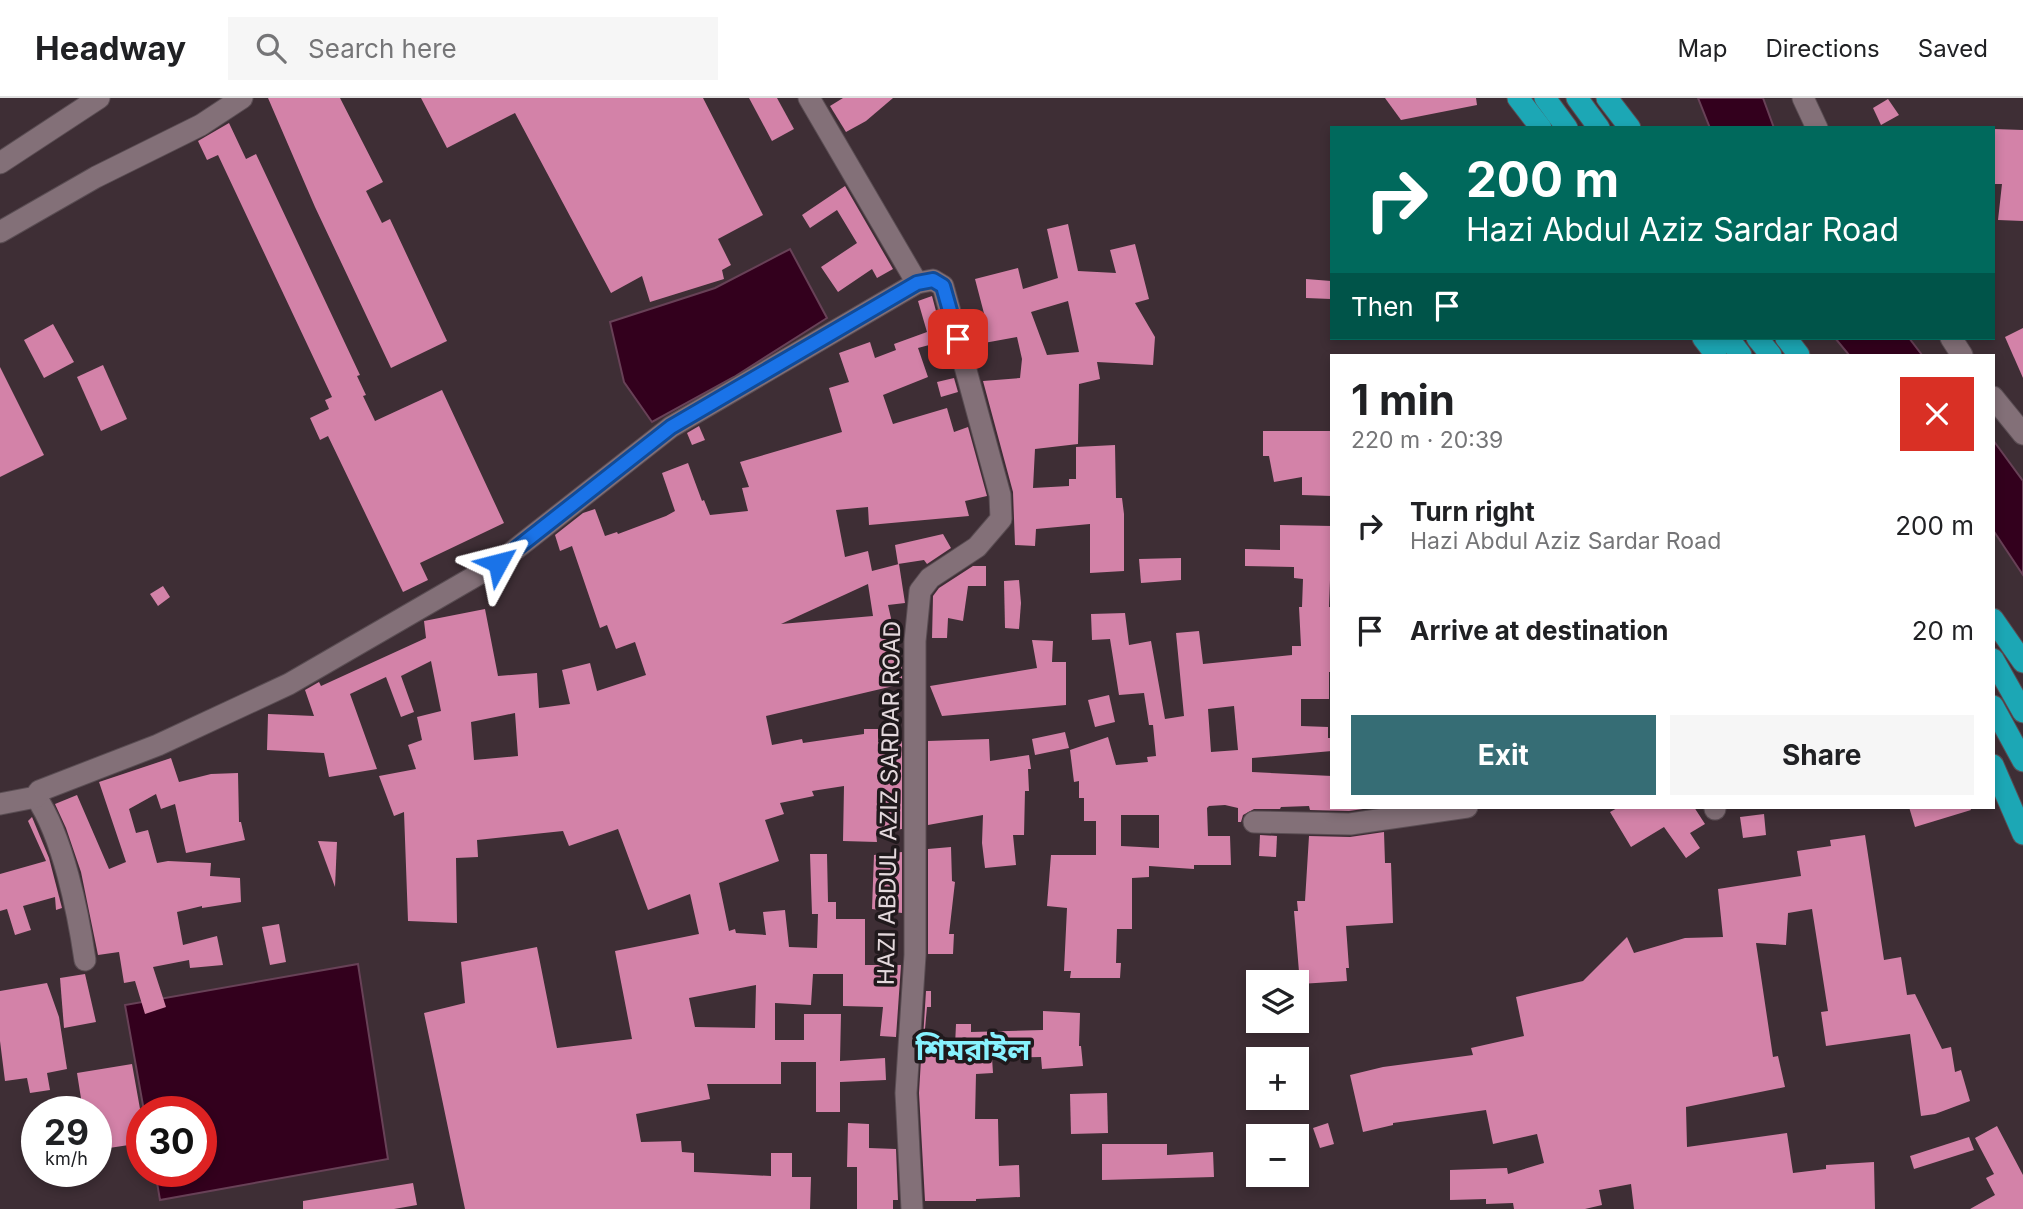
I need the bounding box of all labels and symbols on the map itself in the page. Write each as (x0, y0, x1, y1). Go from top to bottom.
pin (928, 309, 988, 369)
position arrow (461, 526, 535, 600)
street label: HAZI ABDUL AZIZ SARDAR ROAD (872, 621, 906, 985)
district label: শিমরাইল (915, 1031, 1031, 1067)
speed limit sign: 30 (126, 1096, 217, 1187)

